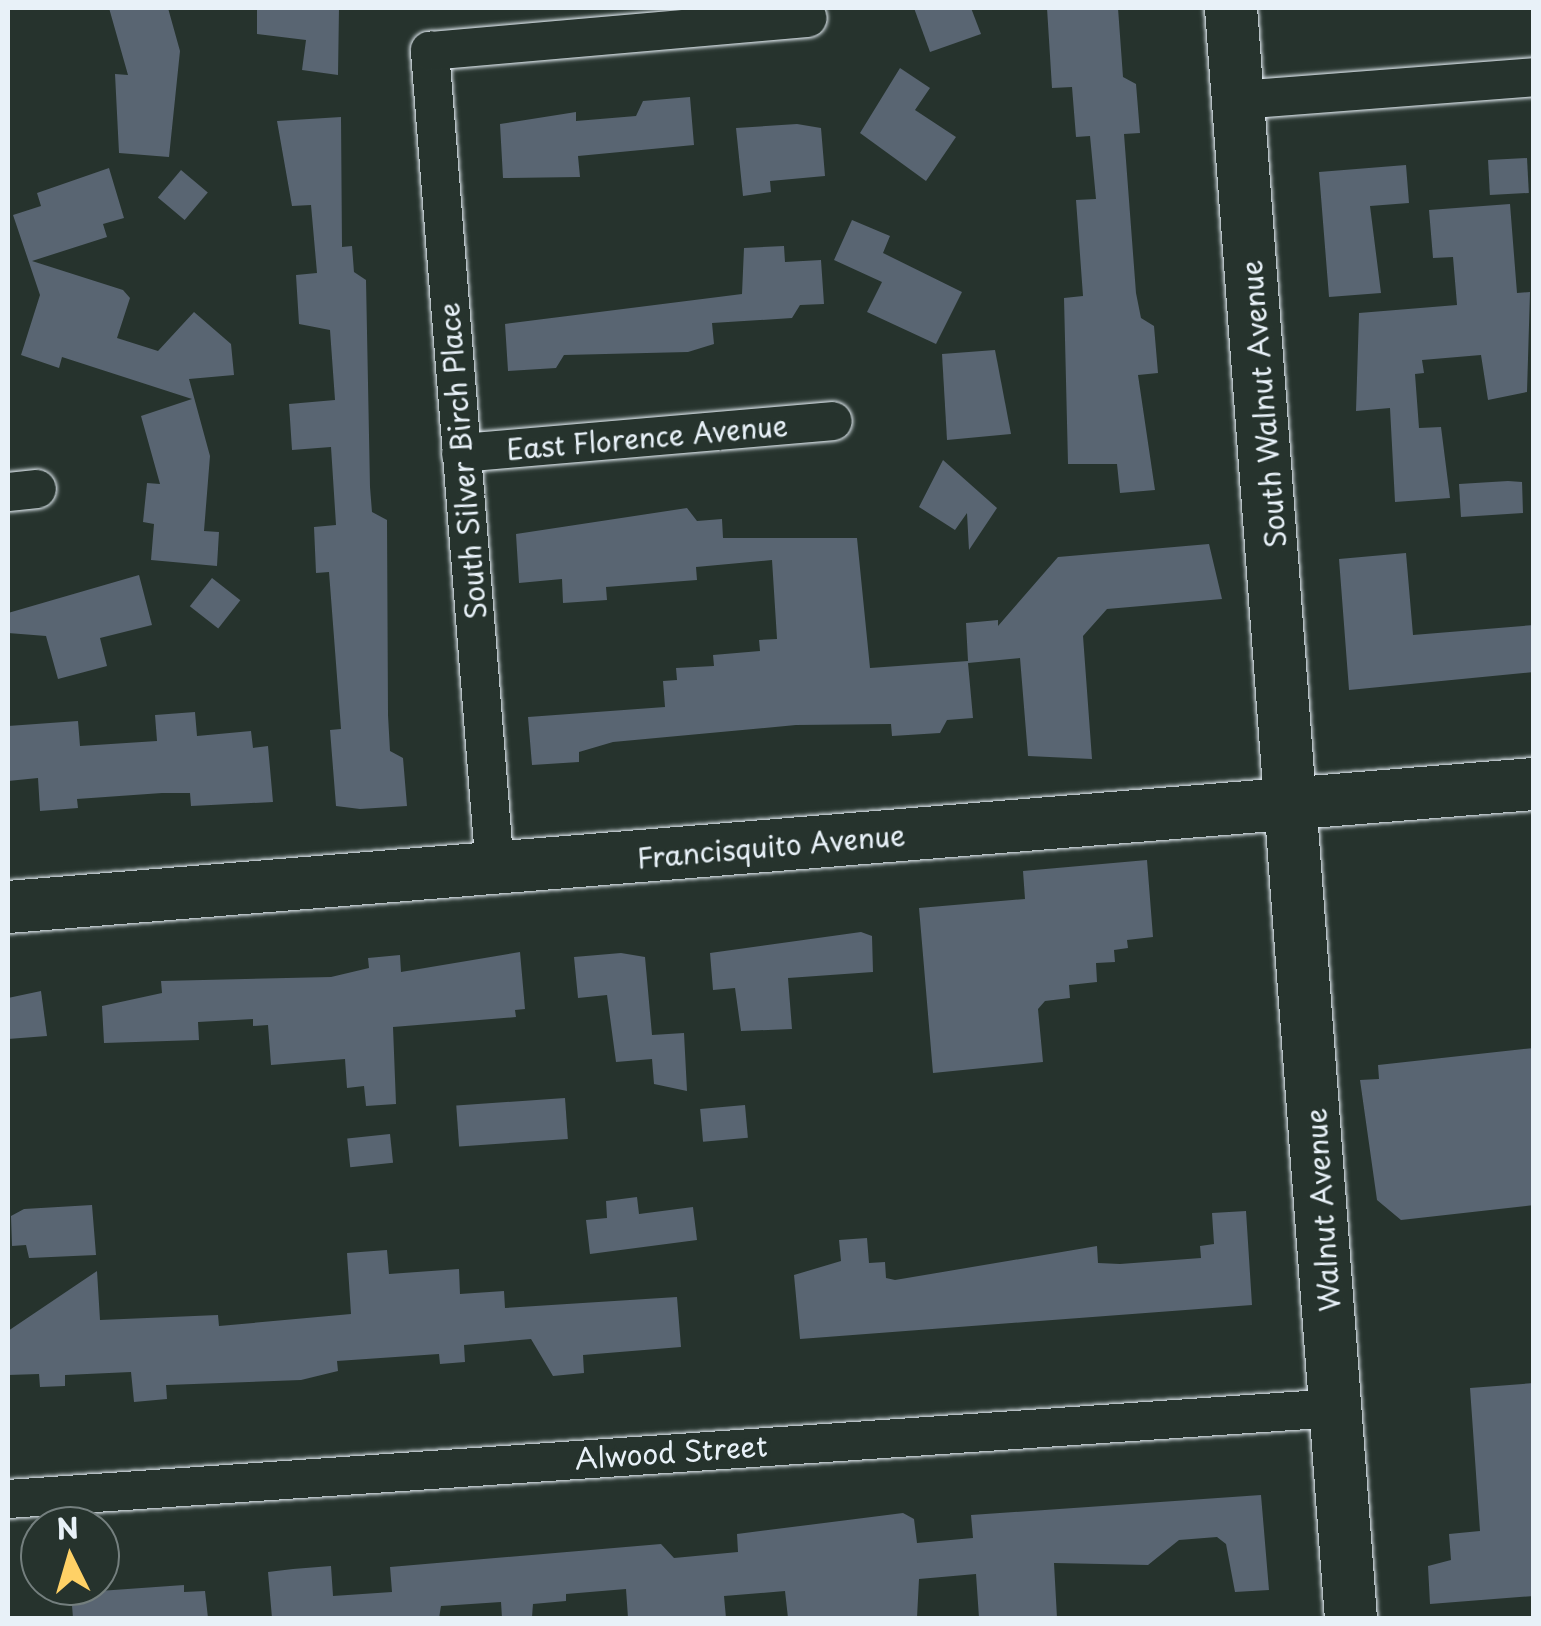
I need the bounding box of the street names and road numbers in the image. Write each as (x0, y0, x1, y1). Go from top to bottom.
street label: South Walnut Avenue (1234, 260, 1292, 548)
street label: South Silver Birch Place (431, 299, 493, 623)
street label: East Florence Avenue (504, 408, 790, 466)
street label: Francisquito Avenue (635, 817, 907, 875)
street label: Walnut Avenue (1298, 1109, 1346, 1311)
street label: Alwood Street (574, 1429, 768, 1475)

